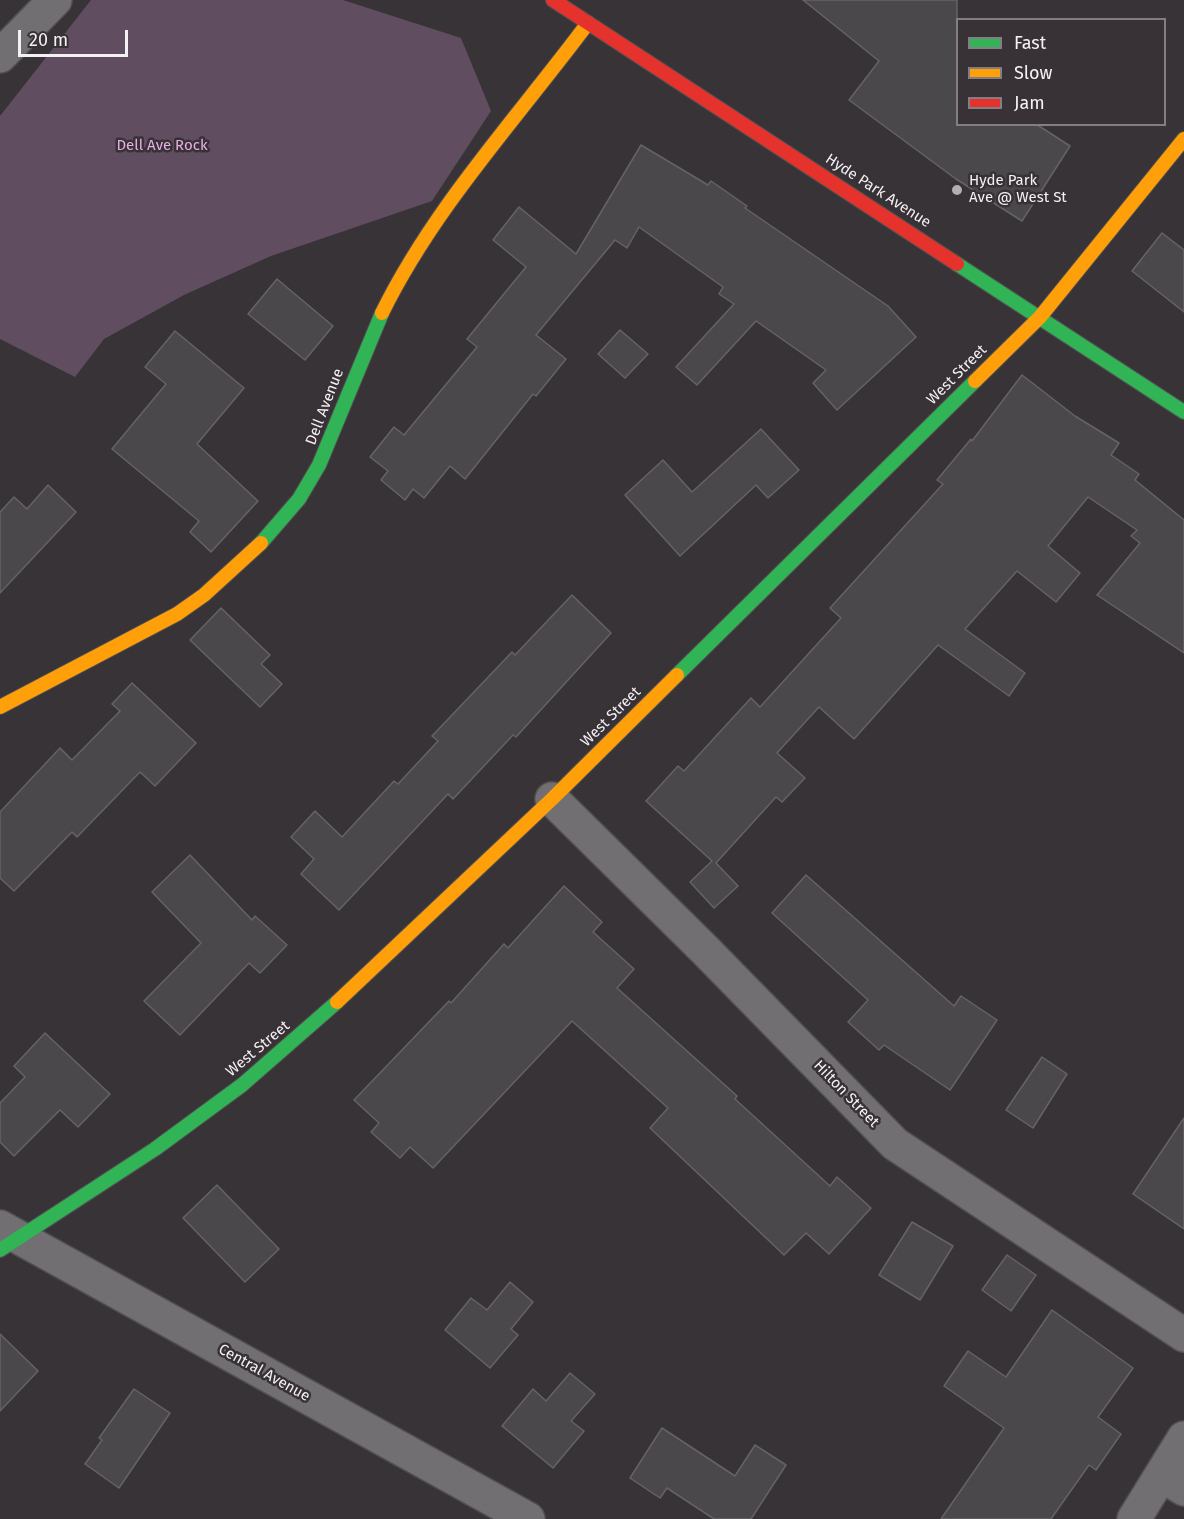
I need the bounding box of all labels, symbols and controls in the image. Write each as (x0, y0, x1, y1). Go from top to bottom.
scale bar (21, 18, 130, 56)
legend (956, 18, 1166, 126)
text: 20 m (29, 29, 68, 51)
text: Fast (1014, 32, 1046, 54)
text: Slow (1014, 62, 1052, 84)
text: Jam (1014, 92, 1045, 114)
park label: Dell Ave Rock (116, 137, 208, 155)
street label: Hyde Park Avenue (822, 150, 934, 232)
place label: Hyde Park Ave @ West St (969, 172, 1067, 207)
marker: Hyde Park Ave @ West St (950, 183, 964, 197)
street label: West Street (923, 341, 991, 409)
street label: Dell Avenue (302, 366, 348, 448)
street label: West Street (577, 683, 645, 751)
street label: West Street (223, 1017, 293, 1081)
street label: Hilton Street (810, 1057, 882, 1131)
street label: Central Avenue (215, 1340, 313, 1406)

